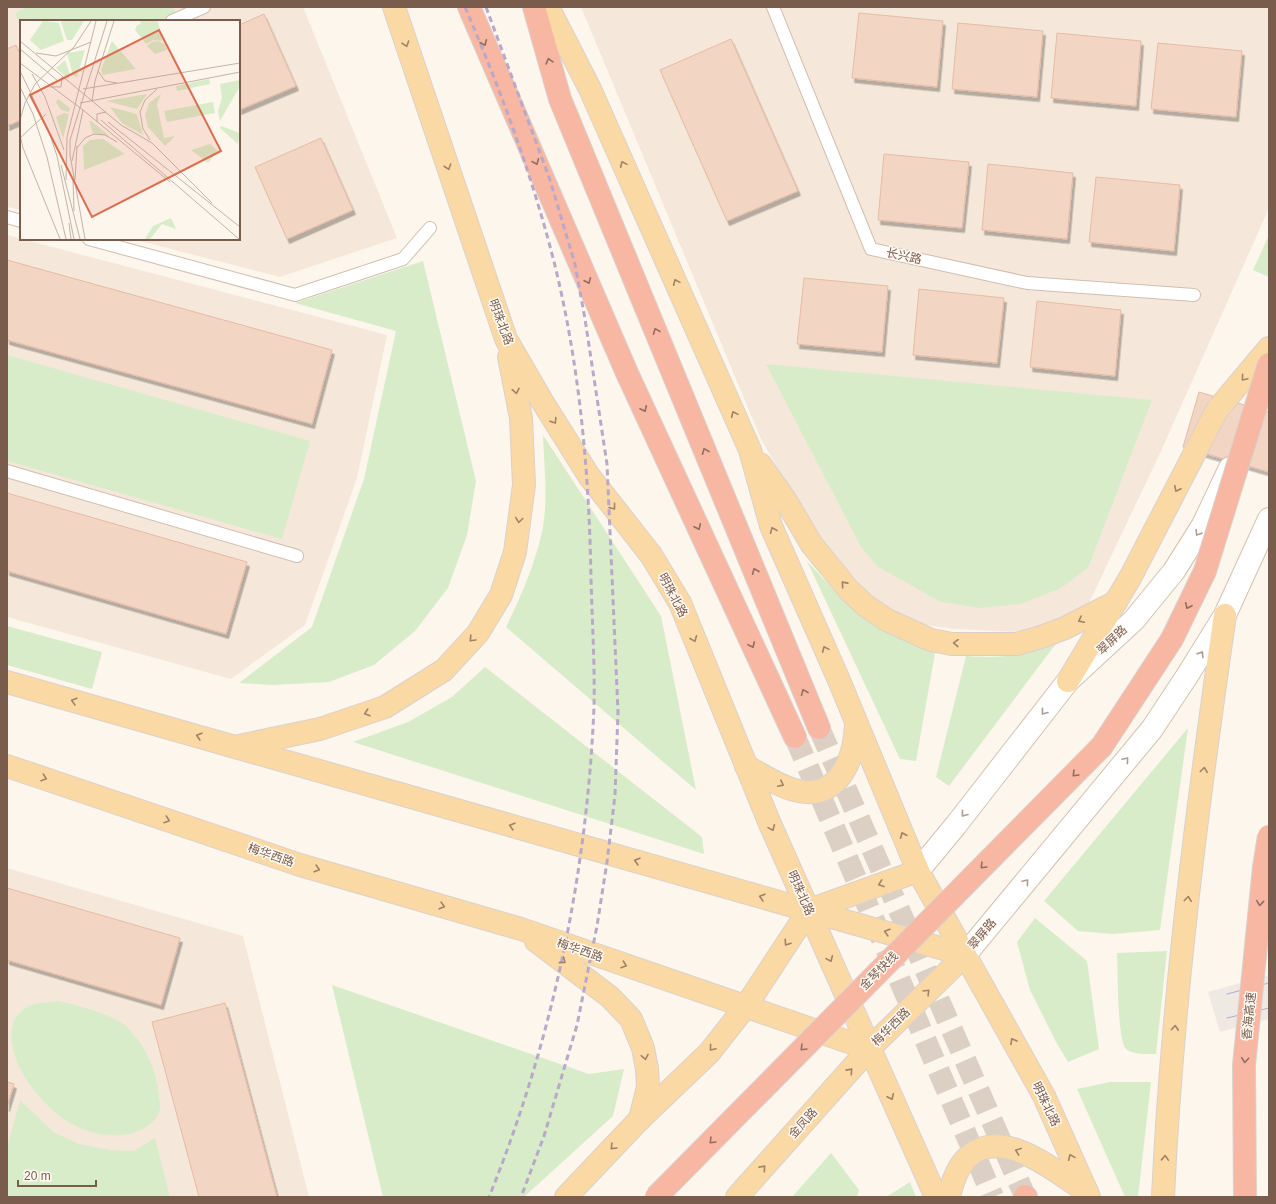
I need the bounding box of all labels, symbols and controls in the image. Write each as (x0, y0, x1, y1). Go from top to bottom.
inset map (20, 20, 240, 240)
one-way arrow (480, 39, 488, 46)
one-way arrow (401, 40, 410, 47)
one-way arrow (545, 58, 554, 65)
one-way arrow (531, 158, 539, 166)
one-way arrow (620, 160, 628, 168)
one-way arrow (443, 164, 451, 171)
street label: 长兴路 (885, 245, 923, 267)
one-way arrow (583, 278, 591, 285)
one-way arrow (672, 279, 680, 286)
street label: 明珠北路 (486, 297, 516, 347)
one-way arrow (652, 327, 660, 334)
one-way arrow (1241, 373, 1248, 381)
one-way arrow (511, 388, 519, 394)
one-way arrow (639, 404, 647, 412)
one-way arrow (731, 411, 739, 418)
one-way arrow (549, 417, 557, 424)
one-way arrow (702, 448, 710, 456)
one-way arrow (1174, 484, 1182, 492)
one-way arrow (608, 502, 615, 509)
one-way arrow (515, 517, 524, 523)
one-way arrow (693, 523, 701, 530)
one-way arrow (770, 526, 778, 534)
one-way arrow (1195, 529, 1203, 536)
one-way arrow (751, 568, 759, 575)
street label: 明珠北路 (656, 571, 690, 619)
one-way arrow (841, 581, 848, 589)
one-way arrow (1185, 602, 1193, 610)
one-way arrow (1078, 615, 1085, 622)
street label: 翠屏路 (1094, 623, 1130, 657)
one-way arrow (470, 634, 477, 642)
one-way arrow (690, 635, 698, 642)
one-way arrow (953, 639, 959, 647)
one-way arrow (747, 641, 755, 648)
one-way arrow (822, 645, 830, 653)
one-way arrow (1197, 651, 1204, 658)
one-way arrow (801, 688, 809, 696)
one-way arrow (71, 697, 78, 706)
one-way arrow (1042, 707, 1049, 714)
one-way arrow (364, 708, 371, 717)
one-way arrow (196, 732, 203, 741)
one-way arrow (1122, 757, 1129, 764)
one-way arrow (1199, 767, 1208, 773)
one-way arrow (1072, 769, 1079, 777)
one-way arrow (41, 773, 48, 782)
one-way arrow (777, 779, 784, 787)
one-way arrow (962, 810, 969, 817)
one-way arrow (164, 815, 171, 823)
one-way arrow (508, 822, 515, 830)
one-way arrow (767, 825, 775, 832)
one-way arrow (899, 831, 907, 838)
street label: 梅华西路 (246, 841, 296, 869)
one-way arrow (633, 857, 640, 866)
one-way arrow (980, 861, 988, 869)
one-way arrow (314, 865, 321, 873)
street label: 明珠北路 (785, 868, 817, 918)
one-way arrow (878, 879, 885, 888)
one-way arrow (1021, 879, 1028, 886)
one-way arrow (758, 893, 765, 902)
one-way arrow (1183, 896, 1192, 902)
one-way arrow (1256, 900, 1265, 906)
one-way arrow (438, 901, 445, 910)
street label: 翠屏路 (965, 916, 999, 952)
one-way arrow (884, 928, 891, 937)
street label: 梅华西路 (555, 936, 605, 964)
one-way arrow (784, 939, 792, 946)
street label: 金琴快线 (857, 949, 901, 993)
one-way arrow (825, 955, 833, 962)
one-way arrow (559, 957, 566, 964)
one-way arrow (621, 960, 628, 968)
one-way arrow (922, 989, 930, 997)
street label: 香海高速 (1240, 991, 1258, 1041)
street label: 梅华西路 (869, 1005, 913, 1049)
one-way arrow (1171, 1025, 1180, 1031)
one-way arrow (1010, 1038, 1017, 1045)
one-way arrow (800, 1043, 808, 1051)
one-way arrow (709, 1044, 716, 1051)
one-way arrow (640, 1054, 649, 1061)
one-way arrow (1240, 1057, 1249, 1063)
one-way arrow (845, 1068, 852, 1076)
street label: 明珠北路 (1029, 1079, 1063, 1129)
one-way arrow (886, 1093, 894, 1100)
street label: 金凤路 (786, 1105, 820, 1141)
one-way arrow (709, 1136, 717, 1144)
one-way arrow (611, 1143, 618, 1150)
one-way arrow (1014, 1147, 1021, 1155)
one-way arrow (1068, 1154, 1076, 1161)
one-way arrow (1161, 1155, 1169, 1161)
scale bar (18, 1162, 96, 1188)
one-way arrow (758, 1165, 766, 1173)
text: 20 m (24, 1169, 51, 1183)

